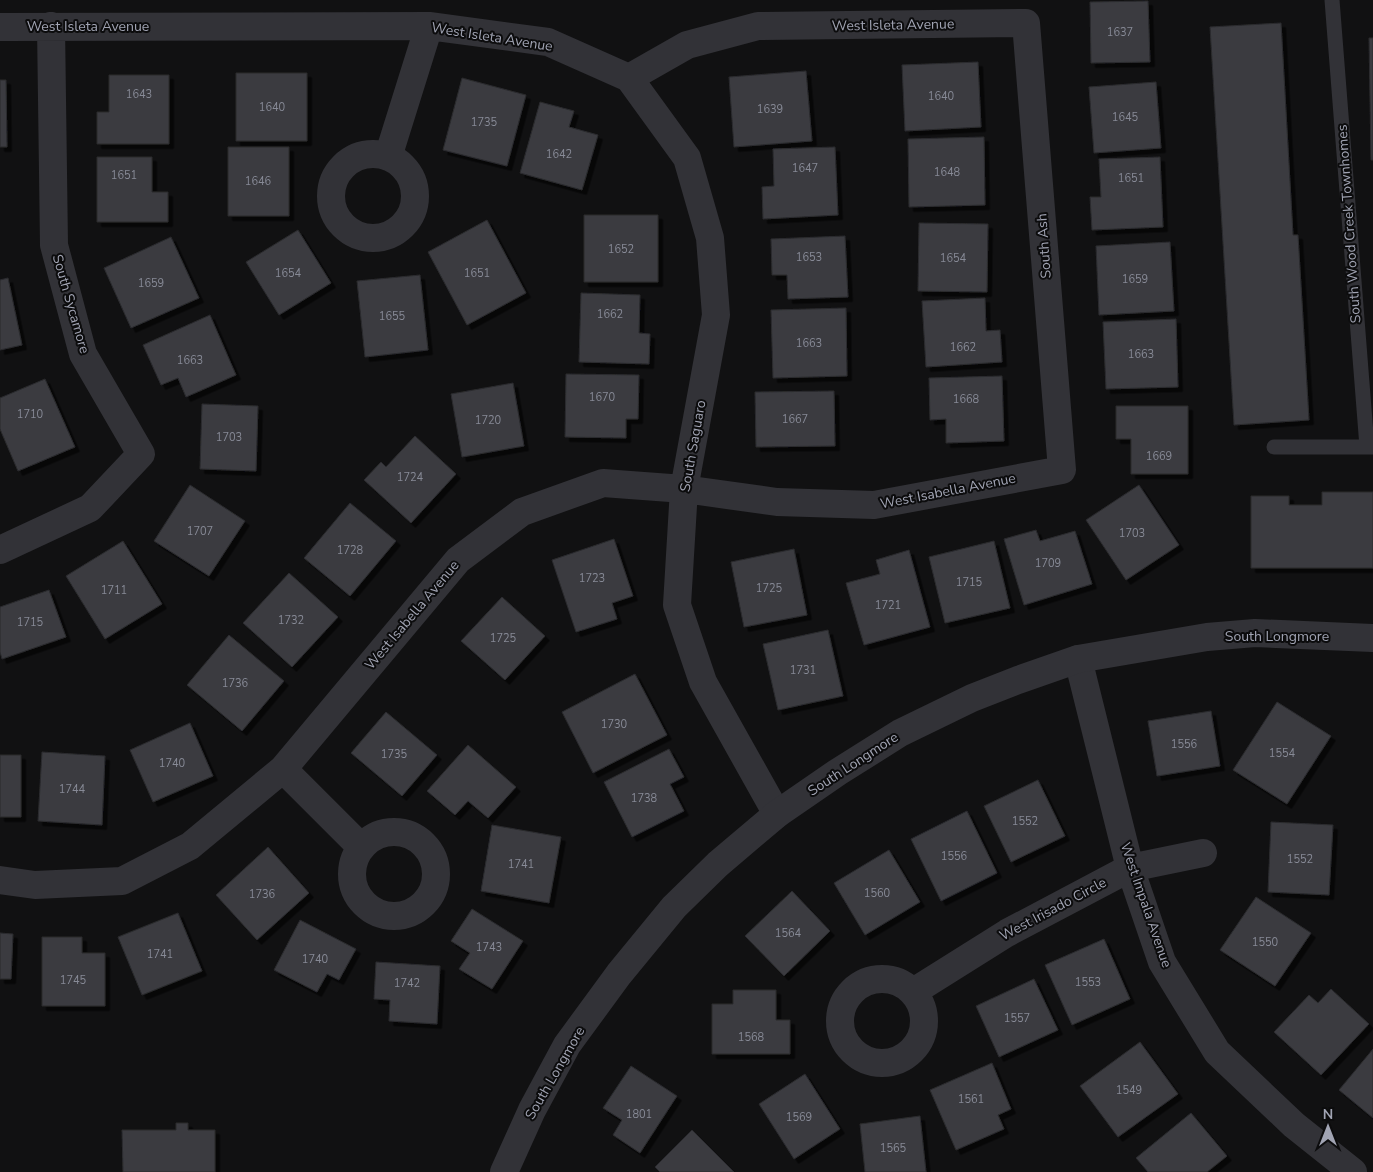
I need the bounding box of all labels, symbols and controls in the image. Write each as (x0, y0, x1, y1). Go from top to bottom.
street label: West Isleta Avenue (832, 14, 954, 36)
street label: West Isleta Avenue (27, 17, 149, 36)
street label: West Isleta Avenue (430, 18, 554, 56)
house number: 1637 (1107, 25, 1133, 40)
house number: 1643 (126, 87, 152, 102)
house number: 1640 (928, 89, 955, 104)
house number: 1640 (259, 100, 286, 115)
house number: 1639 (757, 102, 783, 117)
house number: 1645 (1112, 110, 1139, 125)
house number: 1735 (471, 115, 498, 130)
street label: South Wood Creek Townhomes (1333, 124, 1365, 324)
house number: 1642 (546, 147, 572, 162)
house number: 1647 (792, 161, 818, 176)
house number: 1648 (934, 165, 961, 180)
house number: 1651 (111, 168, 137, 183)
house number: 1651 (1118, 171, 1144, 186)
house number: 1646 (245, 174, 272, 189)
street label: South Ash (1032, 213, 1056, 279)
house number: 1652 (608, 242, 634, 257)
house number: 1653 (796, 250, 822, 265)
house number: 1654 (940, 251, 967, 266)
street label: South Sycamore (48, 252, 94, 356)
house number: 1654 (275, 266, 302, 281)
house number: 1651 (464, 266, 490, 281)
house number: 1659 (1122, 272, 1148, 287)
house number: 1659 (138, 276, 164, 291)
house number: 1662 (597, 307, 623, 322)
house number: 1655 (379, 309, 406, 324)
house number: 1663 (796, 336, 822, 351)
house number: 1662 (950, 340, 976, 355)
house number: 1663 (1128, 347, 1154, 362)
house number: 1663 (177, 353, 203, 368)
house number: 1670 (589, 390, 616, 405)
house number: 1668 (953, 392, 980, 407)
street label: South Saguaro (676, 398, 710, 493)
house number: 1710 (17, 407, 44, 422)
house number: 1667 (782, 412, 808, 427)
house number: 1720 (475, 413, 502, 428)
house number: 1703 (216, 430, 242, 445)
house number: 1669 (1146, 449, 1172, 464)
street label: West Isabella Avenue (879, 469, 1017, 513)
house number: 1724 (397, 470, 424, 485)
house number: 1707 (187, 524, 213, 539)
house number: 1703 (1119, 526, 1145, 541)
house number: 1728 (337, 543, 364, 558)
street label: West Isabella Avenue (361, 556, 463, 674)
house number: 1709 (1035, 556, 1061, 571)
house number: 1723 (579, 571, 605, 586)
house number: 1715 (956, 575, 983, 590)
house number: 1725 (756, 581, 783, 596)
house number: 1711 (101, 583, 127, 598)
house number: 1721 (875, 598, 901, 613)
house number: 1732 (278, 613, 304, 628)
house number: 1715 (17, 615, 44, 630)
street label: South Longmore (1225, 627, 1329, 646)
house number: 1725 (490, 631, 517, 646)
house number: 1731 (790, 663, 816, 678)
house number: 1736 (222, 676, 249, 691)
house number: 1730 (601, 717, 628, 732)
street label: South Longmore (804, 728, 902, 800)
house number: 1556 (1171, 737, 1198, 752)
house number: 1554 (1269, 746, 1296, 761)
house number: 1735 (381, 747, 408, 762)
house number: 1740 (159, 756, 186, 771)
house number: 1744 (59, 782, 86, 797)
house number: 1738 (631, 791, 658, 806)
house number: 1552 (1012, 814, 1038, 829)
street label: West Impala Avenue (1116, 840, 1176, 970)
house number: 1556 (941, 849, 968, 864)
house number: 1552 (1287, 852, 1313, 867)
house number: 1741 (508, 857, 534, 872)
street label: West Irisado Circle (996, 873, 1110, 945)
house number: 1560 (864, 886, 891, 901)
house number: 1736 (249, 887, 276, 902)
house number: 1564 (775, 926, 802, 941)
house number: 1550 (1252, 935, 1279, 950)
house number: 1743 (476, 940, 502, 955)
house number: 1741 (147, 947, 173, 962)
house number: 1740 (302, 952, 329, 967)
house number: 1745 (60, 973, 87, 988)
house number: 1553 (1075, 975, 1101, 990)
house number: 1742 (394, 976, 420, 991)
house number: 1557 (1004, 1011, 1030, 1026)
street label: South Longmore (521, 1023, 589, 1123)
house number: 1568 (738, 1030, 765, 1045)
house number: 1549 (1116, 1083, 1142, 1098)
house number: 1561 (958, 1092, 984, 1107)
north arrow (1303, 1102, 1353, 1152)
text: N (1323, 1105, 1333, 1124)
house number: 1801 (626, 1107, 652, 1122)
house number: 1569 (786, 1110, 812, 1125)
house number: 1565 (880, 1141, 907, 1156)

